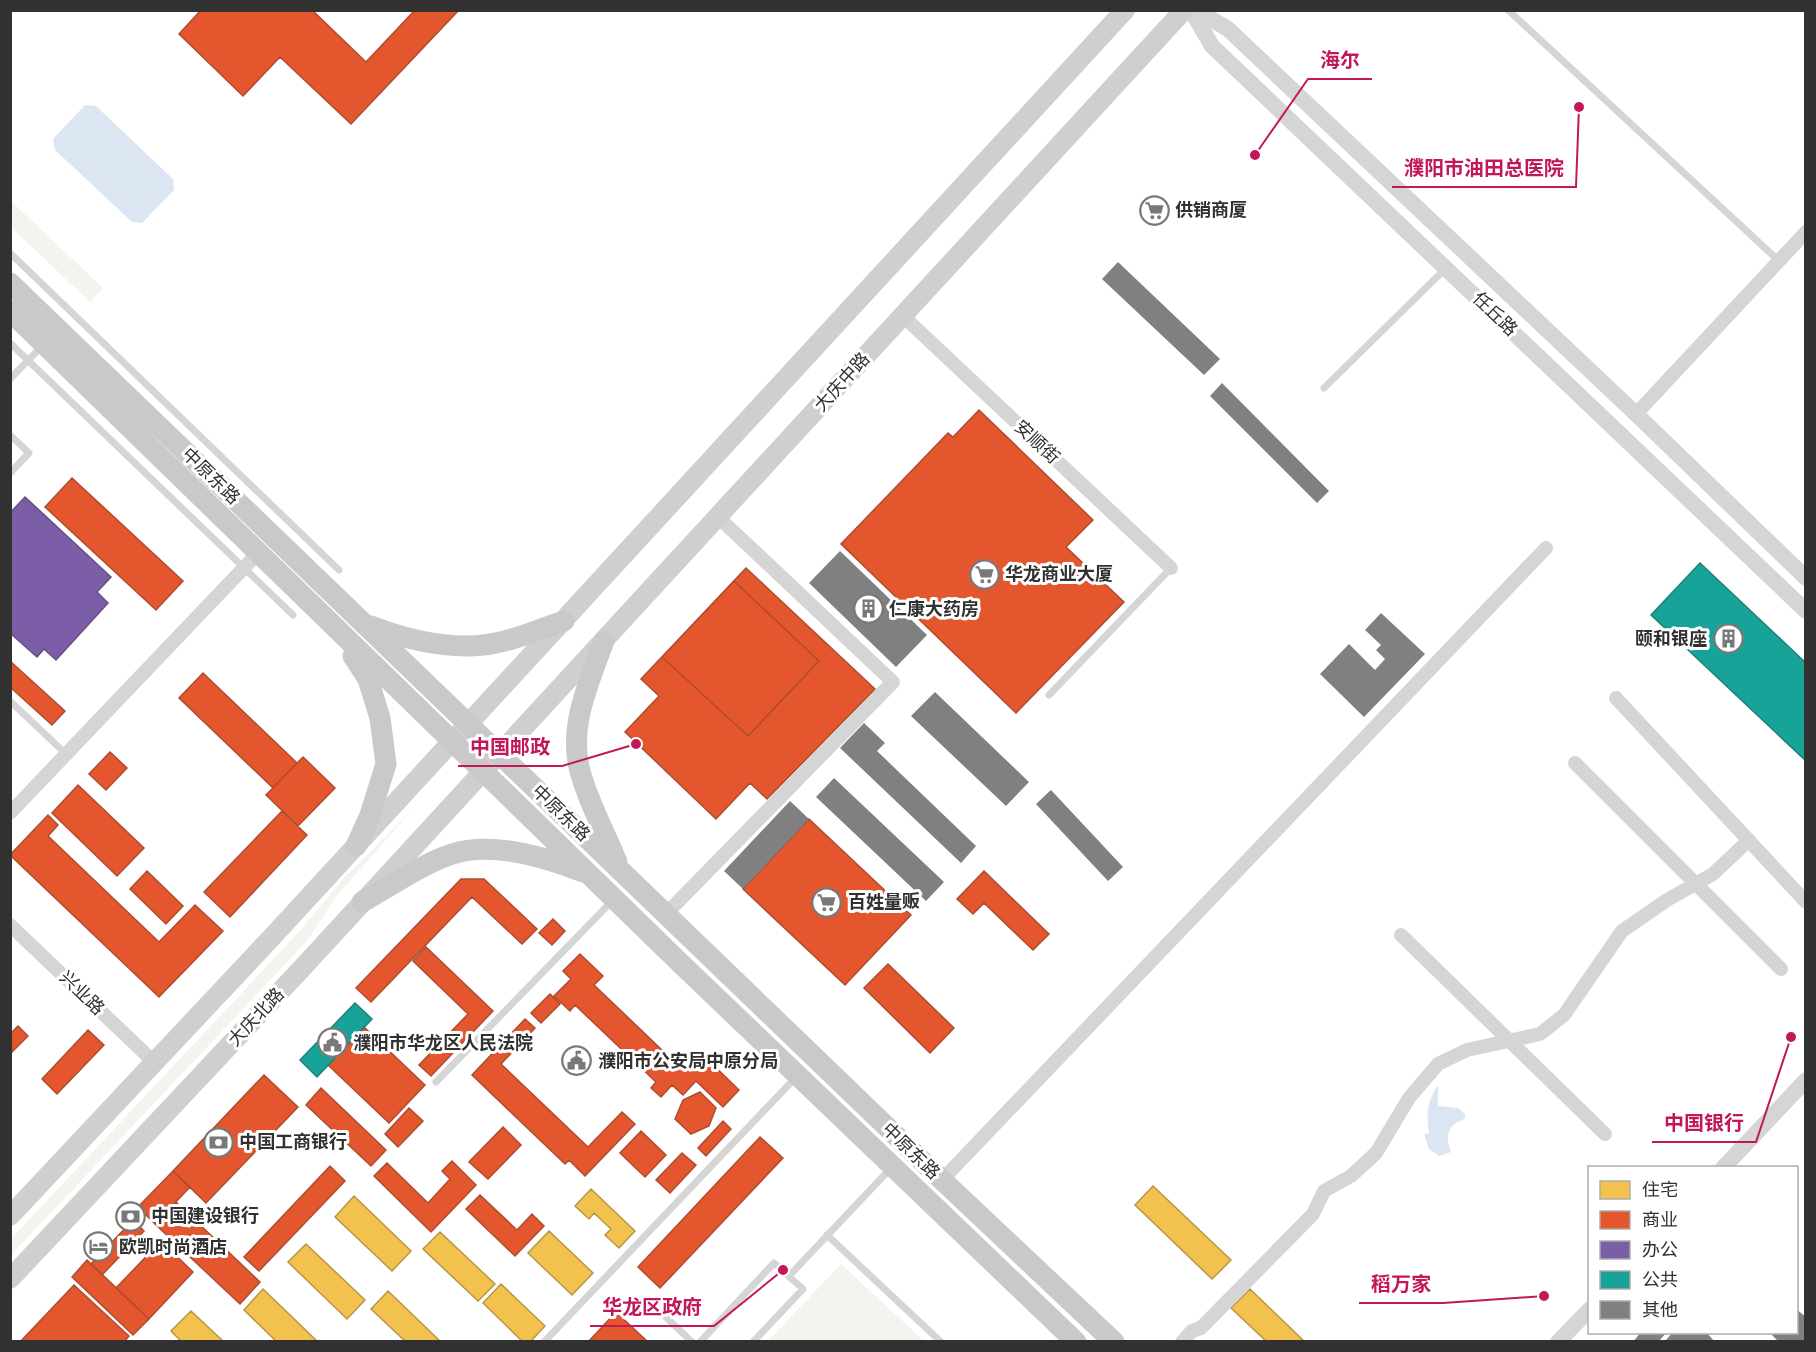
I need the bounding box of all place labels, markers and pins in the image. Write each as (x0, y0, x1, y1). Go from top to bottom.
callout: 海尔 (1308, 41, 1372, 79)
callout: 濮阳市油田总医院 (1392, 149, 1576, 187)
supermarket icon: 供销商厦 (1138, 194, 1170, 226)
place label: 供销商厦 (1175, 198, 1247, 220)
supermarket icon: 华龙商业大厦 (968, 558, 1000, 590)
place label: 华龙商业大厦 (1005, 562, 1113, 584)
building icon: 仁康大药房 (852, 593, 884, 625)
place label: 仁康大药房 (889, 597, 979, 619)
building icon: 颐和银座 (1712, 623, 1744, 655)
place label: 颐和银座 (1635, 627, 1707, 649)
callout: 中国邮政 (458, 728, 562, 766)
supermarket icon: 百姓量贩 (811, 886, 843, 918)
place label: 百姓量贩 (848, 890, 920, 912)
public building icon: 濮阳市华龙区人民法院 (316, 1027, 348, 1059)
place label: 濮阳市华龙区人民法院 (353, 1031, 533, 1053)
public building icon: 濮阳市公安局中原分局 (561, 1045, 593, 1077)
place label: 濮阳市公安局中原分局 (598, 1049, 778, 1071)
callout: 中国银行 (1652, 1104, 1756, 1142)
bank icon: 中国工商银行 (202, 1126, 234, 1158)
place label: 中国工商银行 (239, 1130, 347, 1152)
bank icon: 中国建设银行 (114, 1200, 146, 1232)
place label: 中国建设银行 (151, 1204, 259, 1226)
hotel icon: 欧凯时尚酒店 (82, 1231, 114, 1263)
place label: 欧凯时尚酒店 (119, 1235, 227, 1257)
callout: 稻万家 (1359, 1265, 1443, 1303)
callout: 华龙区政府 (590, 1288, 714, 1326)

